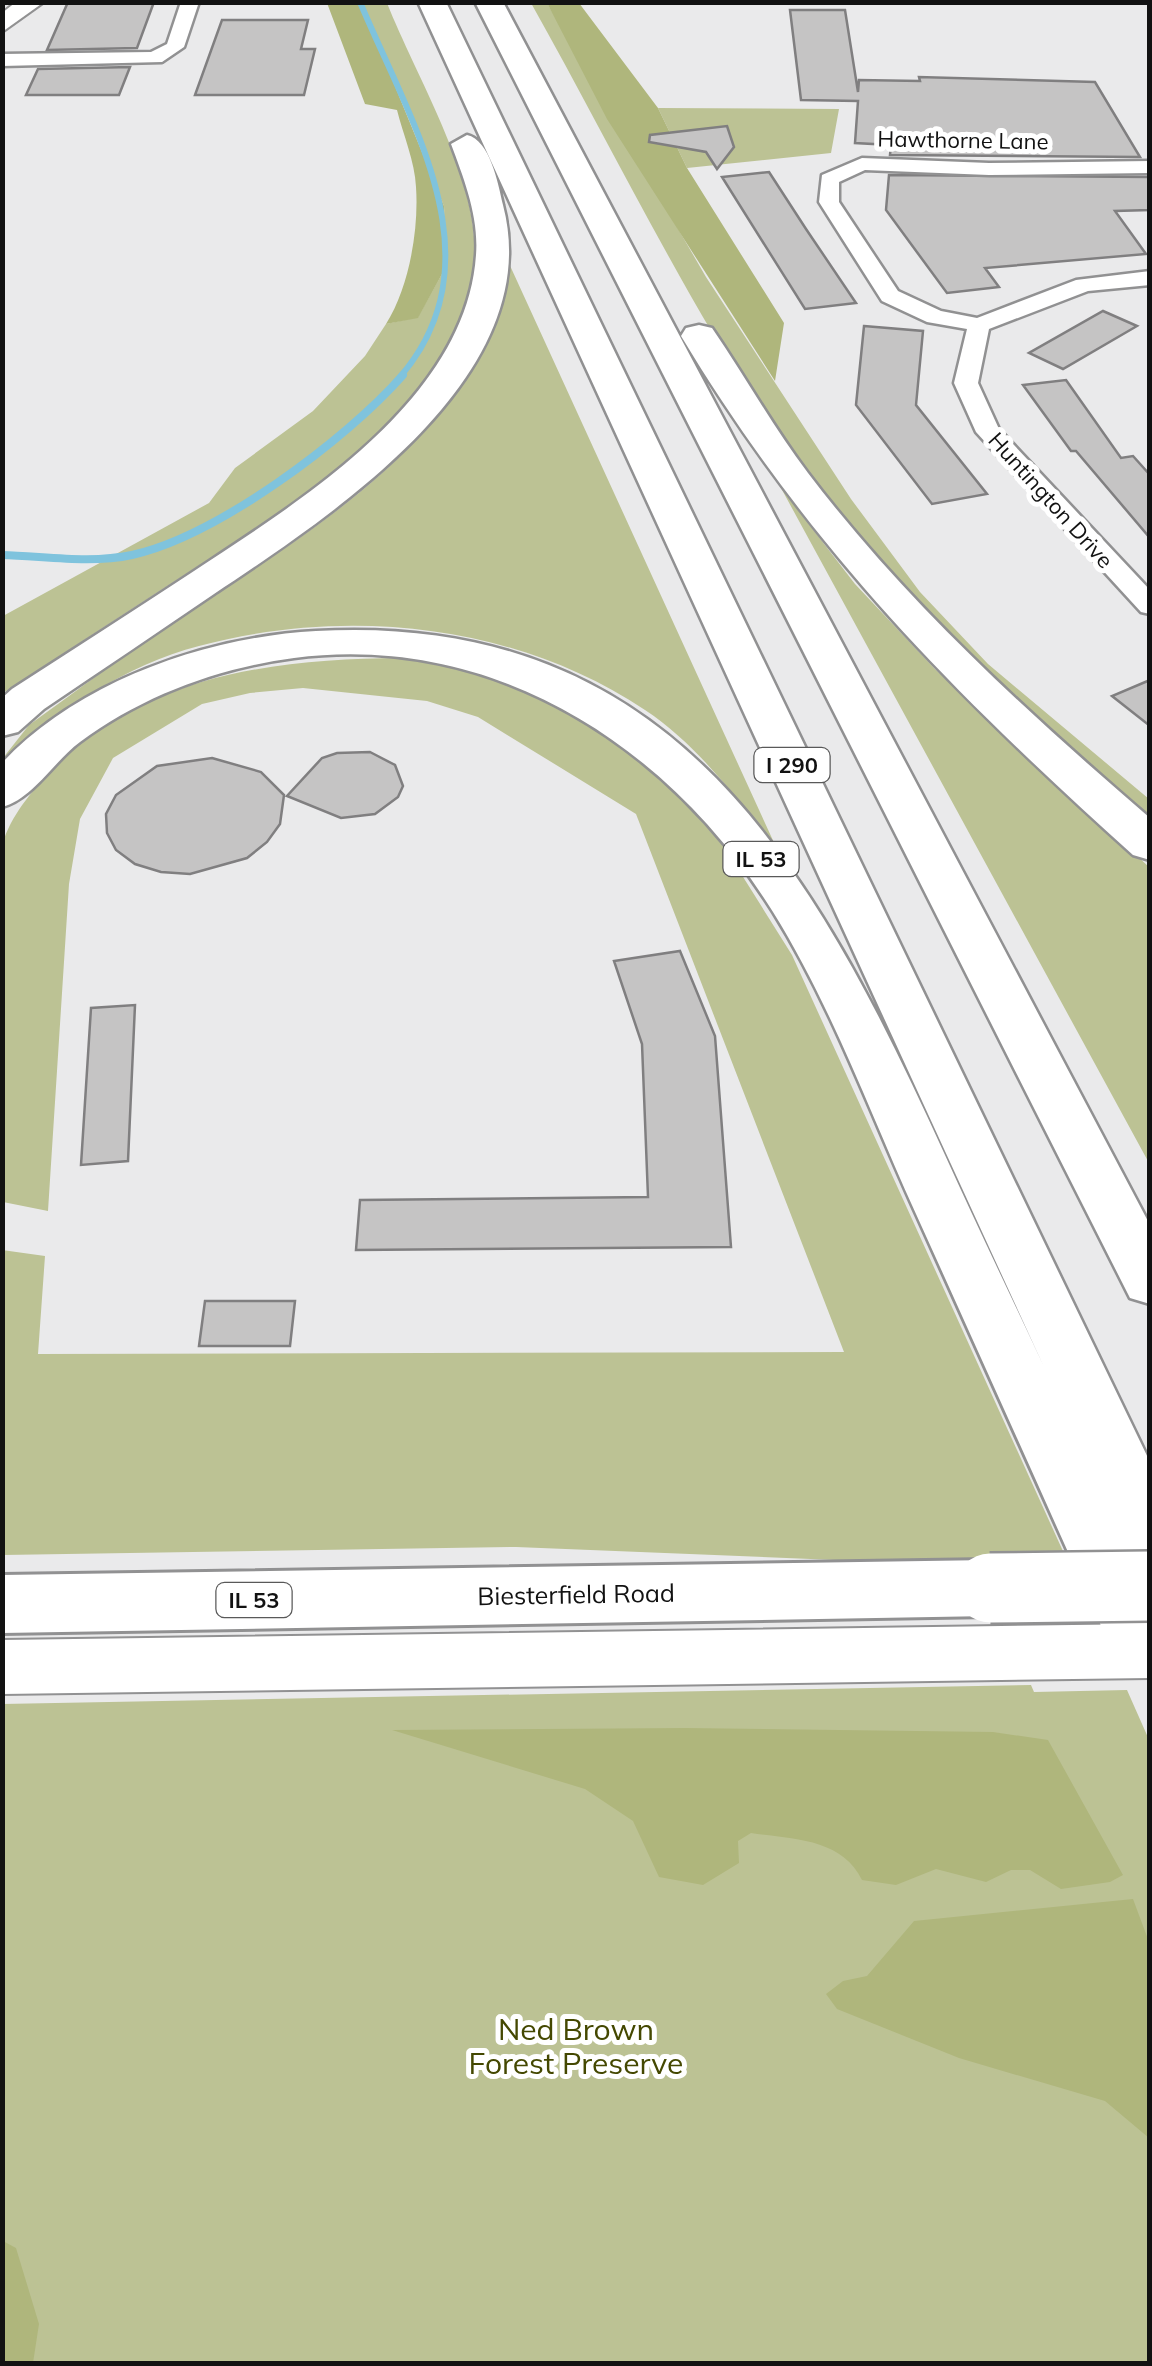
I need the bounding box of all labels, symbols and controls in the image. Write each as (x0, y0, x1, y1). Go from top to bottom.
street label: Hawthorne Lane (877, 125, 1049, 155)
street label: Huntington Drive (983, 426, 1119, 574)
road number: I 290 (754, 748, 830, 782)
road number: IL 53 (724, 842, 798, 876)
street label: Biesterfield Road (477, 1577, 675, 1611)
road number: IL 53 (216, 1583, 292, 1617)
park label: Ned Brown Forest Preserve (469, 2010, 683, 2082)

